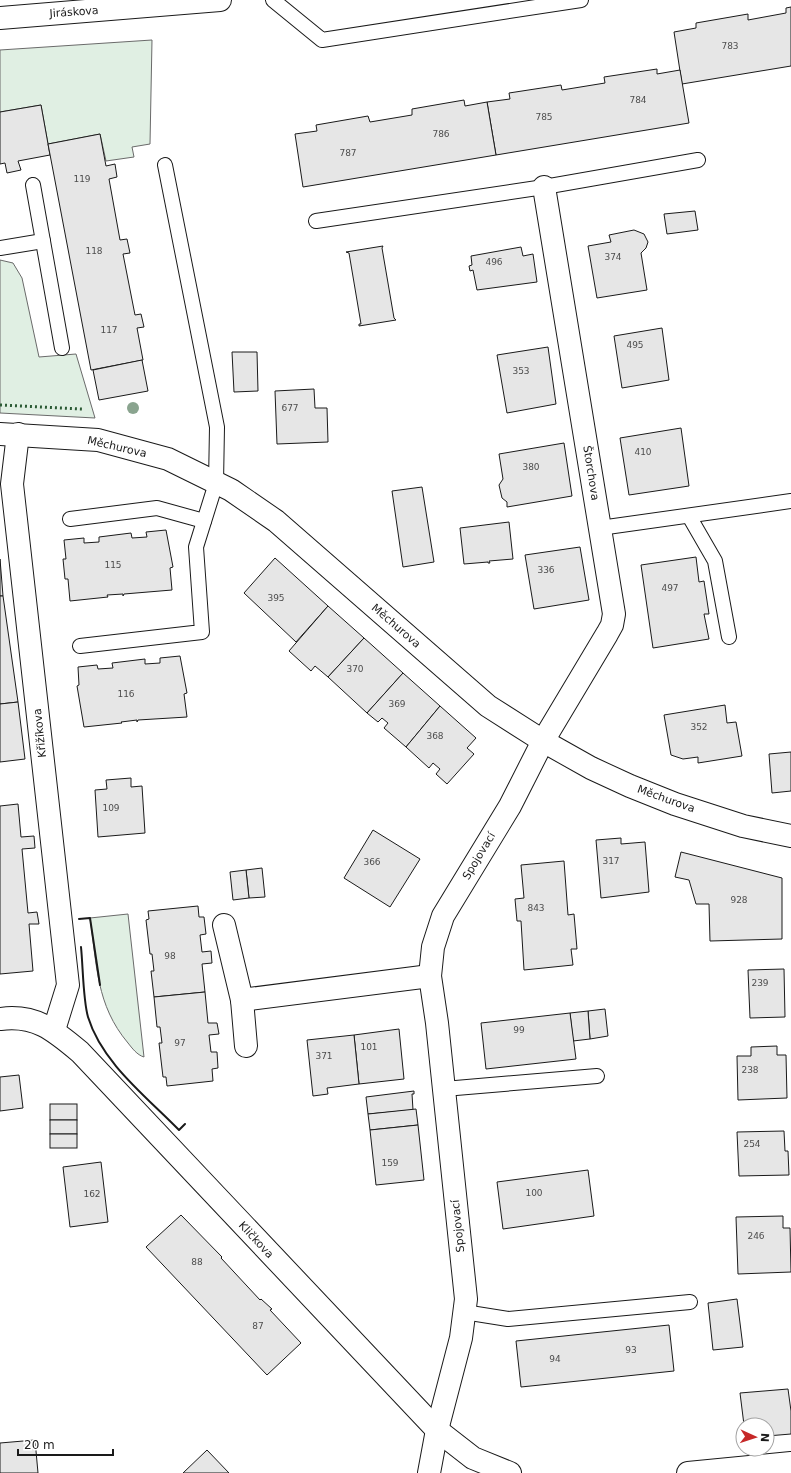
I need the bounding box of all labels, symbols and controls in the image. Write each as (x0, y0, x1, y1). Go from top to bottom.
street label: Jiráskova (48, 4, 99, 20)
house number: 783 (721, 41, 739, 51)
house number: 784 (629, 95, 647, 105)
house number: 785 (535, 112, 553, 122)
house number: 786 (432, 129, 450, 139)
house number: 787 (339, 148, 357, 158)
house number: 119 (73, 174, 91, 184)
house number: 118 (85, 246, 103, 256)
house number: 374 (604, 252, 622, 262)
house number: 496 (485, 257, 503, 267)
house number: 117 (100, 325, 118, 335)
house number: 495 (626, 340, 644, 350)
house number: 353 (512, 366, 530, 376)
house number: 677 (281, 403, 299, 413)
street label: Měchurova (86, 434, 148, 460)
street label: Štorchova (580, 445, 602, 501)
house number: 410 (634, 447, 652, 457)
house number: 380 (522, 462, 540, 472)
house number: 115 (104, 560, 122, 570)
house number: 336 (537, 565, 555, 575)
house number: 497 (661, 583, 679, 593)
house number: 395 (267, 593, 285, 603)
street label: Měchurova (369, 601, 423, 651)
house number: 370 (346, 664, 364, 674)
house number: 116 (117, 689, 135, 699)
house number: 369 (388, 699, 406, 709)
street label: Křižíkova (31, 708, 49, 758)
house number: 352 (690, 722, 708, 732)
house number: 368 (426, 731, 444, 741)
street label: Měchurova (635, 783, 697, 815)
house number: 109 (102, 803, 120, 813)
street label: Spojovací (460, 829, 499, 882)
house number: 317 (602, 856, 620, 866)
house number: 366 (363, 857, 381, 867)
house number: 928 (730, 895, 748, 905)
house number: 843 (527, 903, 545, 913)
house number: 98 (164, 951, 176, 961)
house number: 239 (751, 978, 769, 988)
house number: 99 (513, 1025, 525, 1035)
house number: 97 (174, 1038, 186, 1048)
house number: 101 (360, 1042, 378, 1052)
house number: 371 (315, 1051, 333, 1061)
house number: 238 (741, 1065, 759, 1075)
house number: 254 (743, 1139, 761, 1149)
house number: 159 (381, 1158, 399, 1168)
house number: 100 (525, 1188, 543, 1198)
house number: 162 (83, 1189, 101, 1199)
street label: Spojovací (449, 1198, 467, 1253)
street label: Kličkova (236, 1219, 276, 1261)
house number: 246 (747, 1231, 765, 1241)
house number: 88 (191, 1257, 203, 1267)
house number: 87 (252, 1321, 264, 1331)
house number: 93 (625, 1345, 637, 1355)
house number: 94 (549, 1354, 561, 1364)
north arrow (735, 1417, 775, 1457)
scale bar (18, 1431, 113, 1457)
text: N (758, 1433, 771, 1442)
text: 20 m (24, 1438, 55, 1452)

